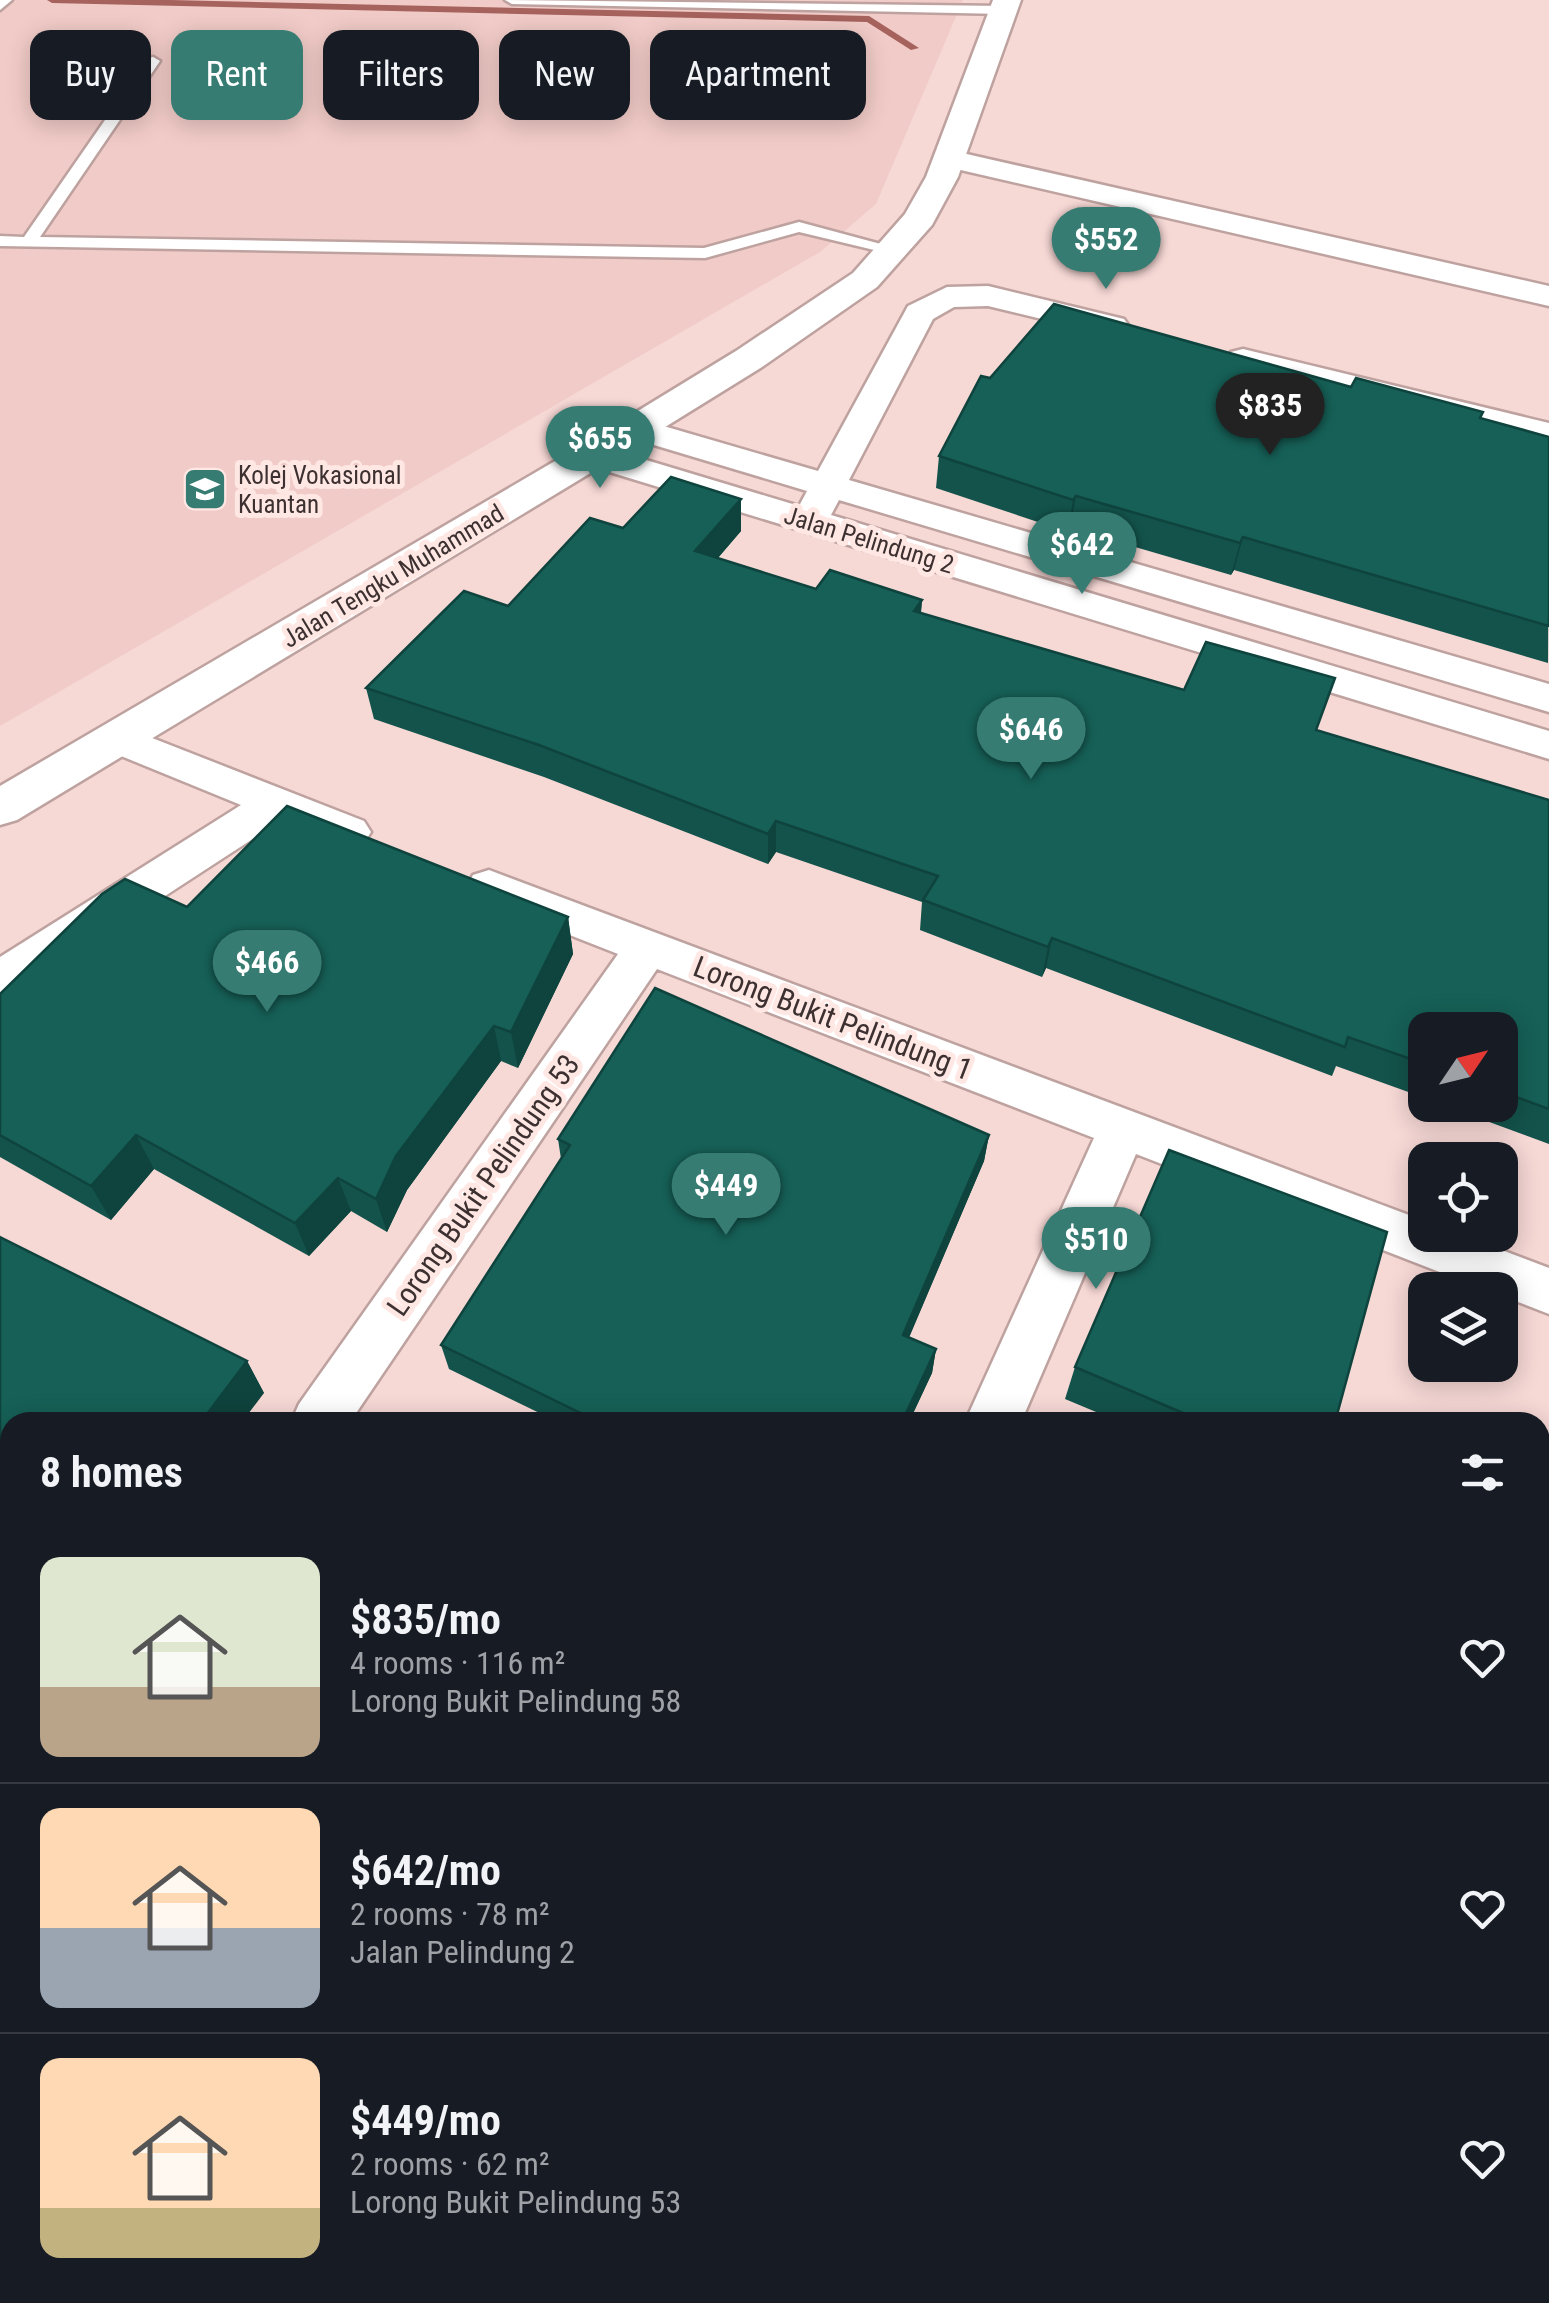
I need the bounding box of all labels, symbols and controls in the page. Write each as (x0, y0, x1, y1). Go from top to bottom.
chip: Buy (30, 30, 151, 120)
chip: Rent (171, 30, 303, 120)
chip: Filters (323, 30, 479, 120)
chip: New (499, 30, 630, 120)
chip: Apartment (650, 30, 866, 120)
pin: $552 (1047, 207, 1165, 292)
text: $552 (1074, 220, 1138, 258)
pin: $835 (1211, 373, 1329, 458)
text: $835 (1238, 386, 1302, 424)
pin: $655 (541, 406, 659, 491)
text: $655 (568, 419, 632, 457)
place label: Kolej Vokasional Kuantan (238, 461, 401, 519)
school or university icon: Kolej Vokasional Kuantan (182, 466, 228, 512)
street label: Jalan Tengku Muhammad (277, 498, 509, 654)
street label: Jalan Pelindung 2 (781, 500, 957, 580)
pin: $642 (1023, 512, 1141, 597)
text: $642 (1050, 525, 1114, 563)
pin: $646 (972, 697, 1090, 782)
text: $646 (999, 710, 1063, 748)
pin: $466 (208, 930, 326, 1015)
text: $466 (235, 943, 299, 981)
street label: Lorong Bukit Pelindung 1 (689, 949, 977, 1087)
north arrow (1408, 1012, 1518, 1122)
map controls (1408, 1012, 1518, 1382)
street label: Lorong Bukit Pelindung 53 (380, 1048, 586, 1322)
button: locate (1408, 1142, 1518, 1252)
pin: $449 (667, 1153, 785, 1238)
text: $449 (694, 1166, 758, 1204)
pin: $510 (1037, 1207, 1155, 1292)
text: $510 (1064, 1220, 1128, 1258)
button: layers (1408, 1272, 1518, 1382)
icon: filters (1455, 1445, 1510, 1500)
text: 8 homes (40, 1448, 183, 1497)
text: $835/mo (350, 1595, 501, 1644)
icon: home (120, 1597, 240, 1717)
icon: heart (1455, 1630, 1510, 1685)
text: 4 rooms · 116 m² (350, 1644, 565, 1682)
text: Lorong Bukit Pelindung 58 (350, 1682, 681, 1720)
text: $642/mo (350, 1846, 501, 1895)
icon: home (120, 1848, 240, 1968)
icon: heart (1455, 1881, 1510, 1936)
text: 2 rooms · 78 m² (350, 1895, 549, 1933)
text: Jalan Pelindung 2 (350, 1933, 575, 1971)
text: $449/mo (350, 2096, 501, 2145)
icon: home (120, 2098, 240, 2218)
icon: heart (1455, 2131, 1510, 2186)
text: 2 rooms · 62 m² (350, 2145, 549, 2183)
text: Lorong Bukit Pelindung 53 (350, 2183, 681, 2221)

